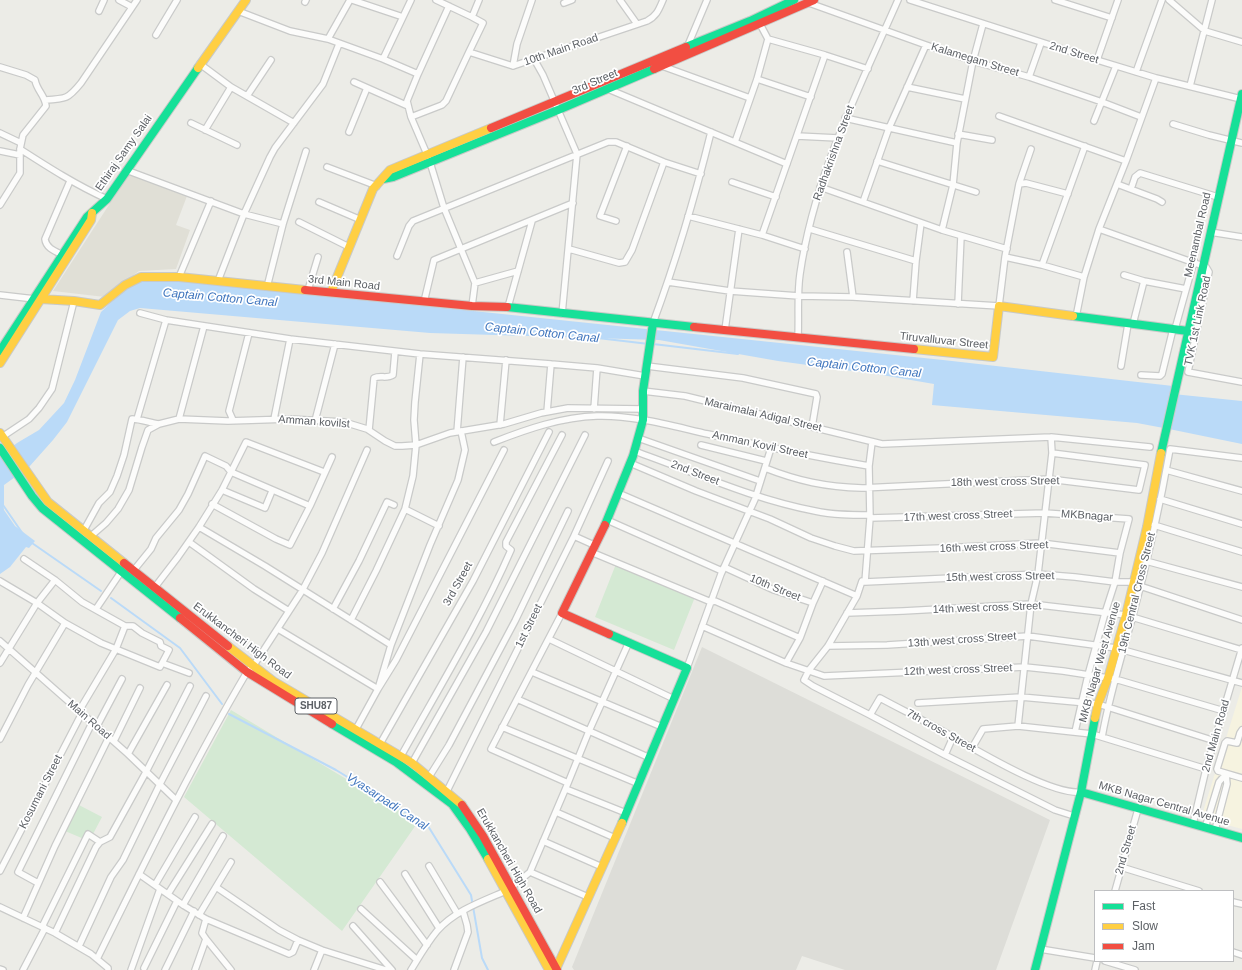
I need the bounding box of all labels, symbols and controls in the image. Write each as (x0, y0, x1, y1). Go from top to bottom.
street label: 10th Main Road (522, 31, 600, 69)
street label: 2nd Street (1048, 39, 1100, 67)
street label: Kalamegam Street (930, 40, 1020, 80)
street label: 3rd Street (570, 66, 620, 98)
street label: Radhakrishna Street (811, 104, 857, 202)
street label: Ethiraj Samy Salai (93, 112, 155, 194)
street label: Meenambal Road (1182, 191, 1214, 279)
street label: 3rd Main Road (307, 273, 381, 293)
street label: TVK 1st Link Road (1182, 275, 1214, 367)
water label: Captain Cotton Canal (162, 286, 278, 310)
water label: Captain Cotton Canal (484, 320, 600, 346)
street label: Tiruvalluvar Street (899, 330, 989, 352)
water label: Captain Cotton Canal (806, 355, 922, 381)
street label: Maraimalai Adigal Street (703, 395, 823, 435)
street label: Amman kovilst (278, 413, 350, 431)
street label: Amman Kovil Street (711, 428, 809, 462)
street label: 2nd Street (669, 458, 721, 488)
street label: 18th west cross Street (950, 474, 1060, 490)
street label: 17th west cross Street (903, 508, 1013, 524)
street label: MKBnagar (1061, 508, 1113, 524)
street label: 19th Central Cross Street (1116, 531, 1158, 655)
street label: 16th west cross Street (939, 539, 1049, 555)
street label: 3rd Street (441, 560, 475, 608)
street label: 15th west cross Street (945, 569, 1055, 585)
street label: 10th Street (748, 572, 802, 604)
street label: Erukkancheri High Road (190, 600, 294, 682)
street label: 14th west cross Street (932, 600, 1042, 616)
street label: MKB Nagar West Avenue (1076, 600, 1124, 724)
street label: 1st Street (513, 602, 545, 650)
street label: 13th west cross Street (907, 630, 1017, 650)
street label: 12th west cross Street (903, 662, 1013, 678)
street label: Main Road (65, 698, 113, 742)
road number: SHU87 (295, 698, 337, 714)
street label: 2nd Main Road (1199, 698, 1233, 774)
street label: 7th cross Street (904, 707, 978, 755)
street label: Kosumani Street (17, 753, 65, 831)
water label: Vyasarpadi Canal (343, 770, 431, 834)
street label: MKB Nagar Central Avenue (1097, 779, 1231, 829)
street label: Erukkancheri High Road (473, 806, 545, 916)
street label: 2nd Street (1113, 824, 1139, 876)
legend (1094, 890, 1234, 962)
text: Fast (1132, 899, 1155, 913)
text: Slow (1132, 919, 1158, 933)
text: Jam (1132, 939, 1155, 953)

